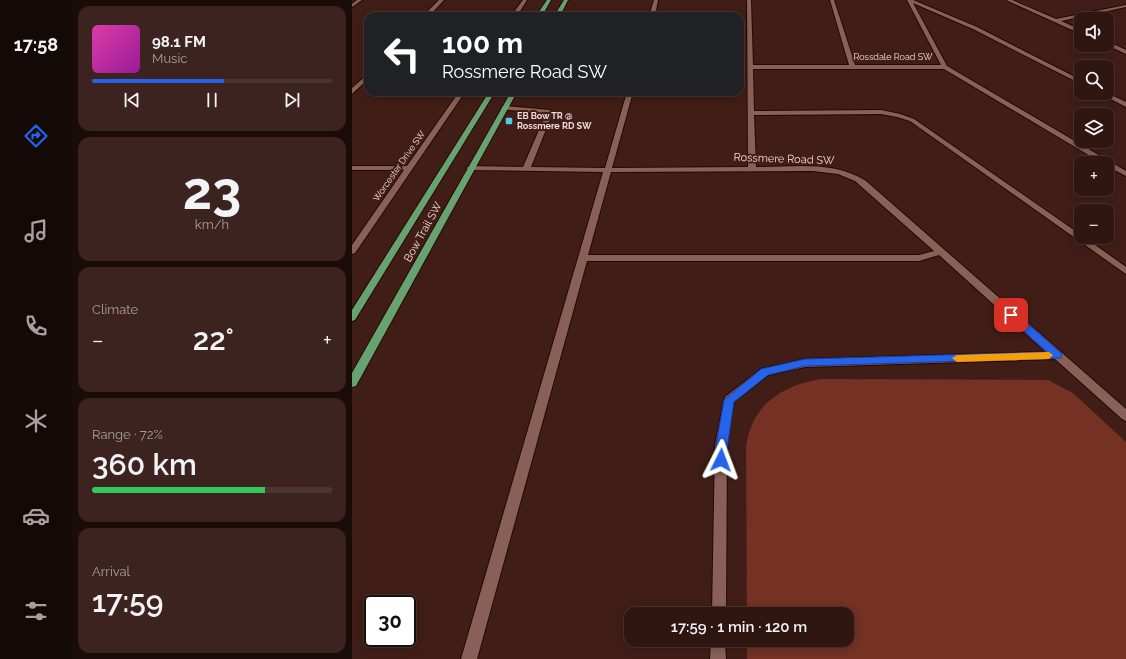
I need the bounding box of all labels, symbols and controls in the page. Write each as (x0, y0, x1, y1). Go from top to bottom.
map controls (1074, 12, 1114, 244)
button: sound (1074, 12, 1114, 52)
text: 100 m (442, 27, 523, 60)
icon: left (376, 28, 428, 80)
text: 98.1 FM (152, 33, 206, 51)
text: 17:58 (14, 34, 58, 55)
text: Music (152, 51, 187, 66)
street label: Rossdale Road SW (854, 52, 933, 62)
button: search (1074, 60, 1114, 100)
text: Rossmere Road SW (442, 61, 607, 82)
icon: previous (121, 89, 143, 111)
icon: pause (201, 89, 223, 111)
icon: next (281, 89, 303, 111)
button: layers (1074, 108, 1114, 148)
place label: EB Bow TR @ Rossmere RD SW (517, 111, 592, 131)
marker: EB Bow TR @ Rossmere RD SW (504, 116, 514, 126)
icon: directions (22, 122, 50, 150)
street label: Worcester Drive SW (371, 128, 427, 203)
street label: Rossmere Road SW (733, 151, 835, 167)
button: + (1074, 156, 1114, 196)
text: 23 (183, 160, 241, 221)
street label: Bow Trail SW (401, 199, 445, 264)
button: − (1074, 204, 1114, 244)
icon: music (22, 217, 50, 245)
text: km/h (195, 217, 229, 232)
pin (994, 298, 1028, 332)
text: Climate (92, 302, 138, 317)
icon: arrive (1000, 304, 1022, 326)
icon: phone (22, 312, 50, 340)
text: 22° (193, 322, 234, 357)
text: − (92, 327, 104, 353)
text: + (323, 327, 332, 353)
icon: climate (22, 407, 50, 435)
text: Range · 72% (92, 427, 163, 442)
position arrow (700, 439, 742, 481)
text: 360 km (92, 447, 197, 482)
icon: car (22, 502, 50, 530)
text: Arrival (92, 564, 130, 579)
text: 17:59 (92, 584, 163, 619)
speed limit sign: 30 (364, 595, 416, 647)
icon: filters (22, 597, 50, 625)
text: 17:59 · 1 min · 120 m (671, 618, 807, 636)

